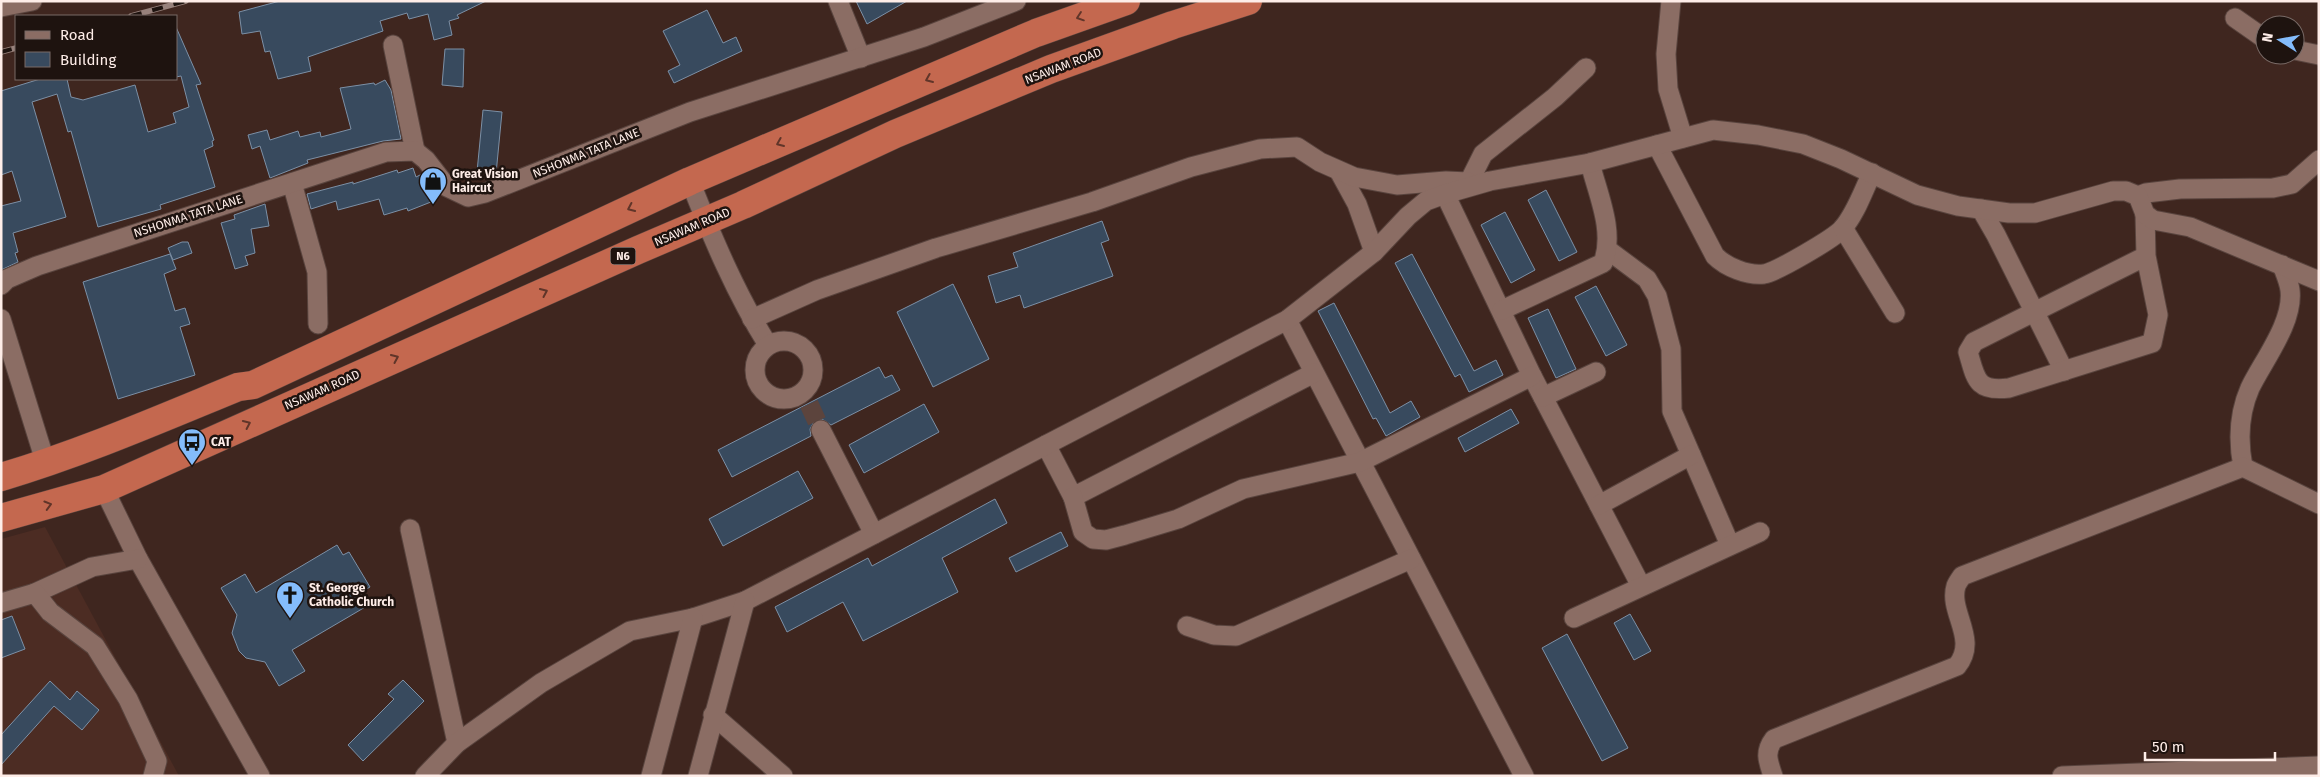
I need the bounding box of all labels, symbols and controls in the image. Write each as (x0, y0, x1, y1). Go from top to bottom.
one-way arrow (1076, 12, 1085, 22)
legend (15, 15, 178, 80)
north arrow (2255, 15, 2305, 65)
text: Road (60, 26, 95, 44)
text: N (2258, 31, 2277, 44)
street label: NSAWAM ROAD (1023, 45, 1103, 87)
text: Building (60, 51, 116, 69)
one-way arrow (925, 72, 934, 83)
street label: NSHONMA TATA LANE (531, 125, 641, 181)
one-way arrow (776, 136, 785, 147)
shop icon: Great Vision Haircut (418, 166, 448, 205)
place label: Great Vision Haircut (452, 167, 518, 195)
street label: NSHONMA TATA LANE (132, 192, 244, 240)
one-way arrow (627, 202, 636, 212)
street label: NSAWAM ROAD (652, 205, 732, 249)
road number: N6 (610, 248, 636, 264)
one-way arrow (539, 288, 548, 298)
one-way arrow (390, 354, 399, 365)
street label: NSAWAM ROAD (282, 367, 362, 413)
one-way arrow (242, 419, 251, 430)
bus stop icon: CAT (177, 427, 207, 466)
place label: CAT (211, 435, 231, 449)
one-way arrow (43, 500, 52, 510)
church icon: St. George Catholic Church (275, 580, 305, 619)
place label: St. George Catholic Church (309, 581, 394, 609)
scale bar (2145, 730, 2275, 762)
text: 50 m (2152, 738, 2185, 756)

